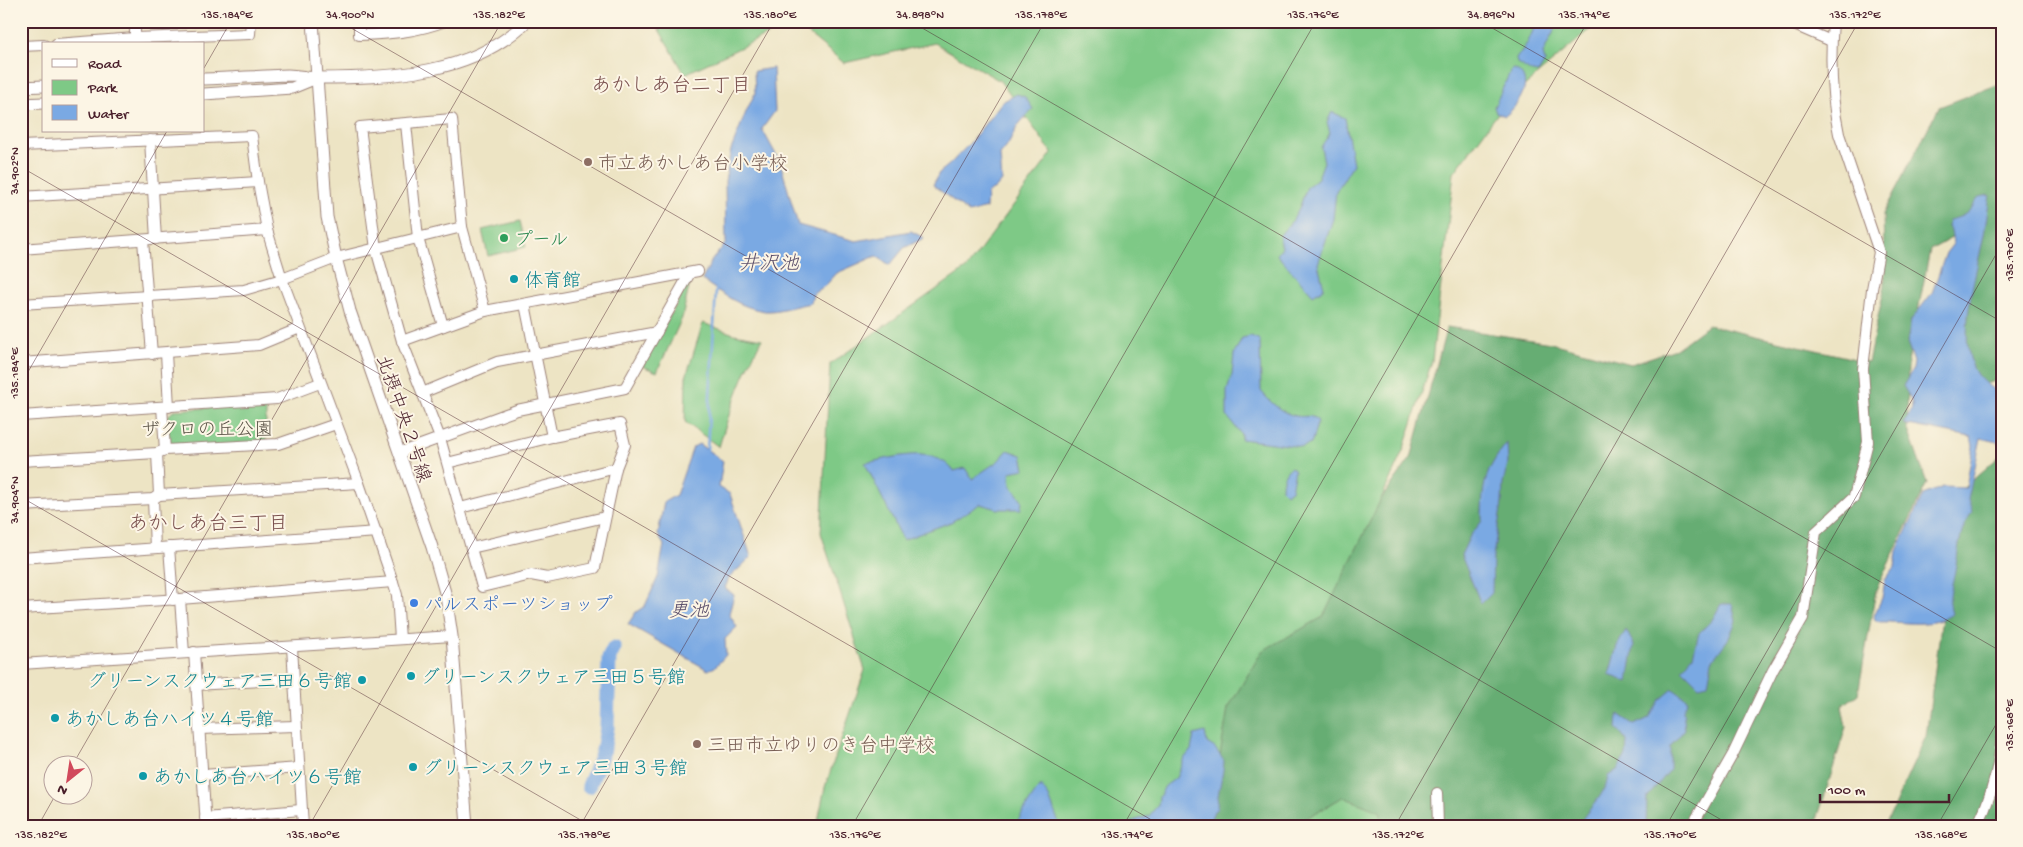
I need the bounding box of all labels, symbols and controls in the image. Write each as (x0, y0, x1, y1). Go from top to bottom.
text: 135.184°E (200, 9, 253, 23)
text: 34.900°N (325, 9, 374, 23)
text: 135.182°E (472, 9, 525, 23)
text: 135.180°E (743, 9, 797, 23)
text: 34.898°N (895, 9, 944, 23)
text: 135.178°E (1014, 9, 1067, 23)
text: 135.176°E (1286, 9, 1339, 23)
text: 34.896°N (1466, 9, 1515, 23)
text: 135.174°E (1558, 9, 1610, 23)
text: 135.172°E (1829, 9, 1881, 23)
legend (42, 42, 205, 132)
text: Road (88, 56, 122, 74)
district label: あかしあ台二丁目 (591, 74, 751, 99)
text: Park (87, 80, 118, 98)
text: Water (88, 106, 130, 124)
text: 34.902°N (9, 147, 23, 196)
place label: 市立あかしあ台小学校 (598, 153, 788, 177)
marker: 市立あかしあ台小学校 (582, 156, 594, 168)
text: 135.170°E (2004, 229, 2018, 282)
place label: プール (514, 230, 569, 253)
marker: プール (498, 232, 510, 244)
water label: 井沢池 (739, 252, 800, 277)
place label: 体育館 (524, 270, 581, 294)
marker: 体育館 (508, 273, 520, 285)
text: 135.184°E (9, 347, 23, 400)
street label: 北摂中央２号線 (369, 352, 435, 486)
park label: ザクロの丘公園 (141, 420, 273, 443)
text: 34.904°N (9, 476, 23, 525)
district label: あかしあ台三丁目 (128, 512, 288, 537)
place label: パルスポーツショップ (424, 595, 613, 618)
marker: パルスポーツショップ (408, 597, 420, 609)
water label: 更池 (669, 600, 710, 624)
place label: グリーンスクウェア三田５号館 (421, 667, 686, 691)
marker: グリーンスクウェア三田５号館 (405, 670, 417, 682)
place label: グリーンスクウェア三田６号館 (87, 671, 352, 695)
marker: グリーンスクウェア三田６号館 (356, 674, 368, 686)
text: 135.168°E (2004, 699, 2018, 752)
place label: あかしあ台ハイツ４号館 (65, 709, 274, 733)
marker: あかしあ台ハイツ４号館 (49, 712, 61, 724)
place label: 三田市立ゆりのき台中学校 (707, 735, 935, 759)
marker: 三田市立ゆりのき台中学校 (691, 738, 703, 750)
north arrow (42, 754, 92, 804)
place label: グリーンスクウェア三田３号館 (423, 758, 688, 782)
marker: グリーンスクウェア三田３号館 (407, 761, 419, 773)
place label: あかしあ台ハイツ６号館 (153, 767, 362, 791)
marker: あかしあ台ハイツ６号館 (137, 770, 149, 782)
scale bar (1820, 772, 1949, 804)
text: N (55, 779, 71, 799)
text: 100 m (1827, 782, 1866, 800)
text: 135.182°E (14, 829, 67, 843)
text: 135.180°E (286, 829, 340, 843)
text: 135.178°E (557, 829, 610, 843)
text: 135.176°E (828, 829, 881, 843)
text: 135.174°E (1101, 829, 1153, 843)
text: 135.172°E (1372, 829, 1424, 843)
text: 135.170°E (1643, 829, 1696, 843)
text: 135.168°E (1914, 829, 1967, 843)

